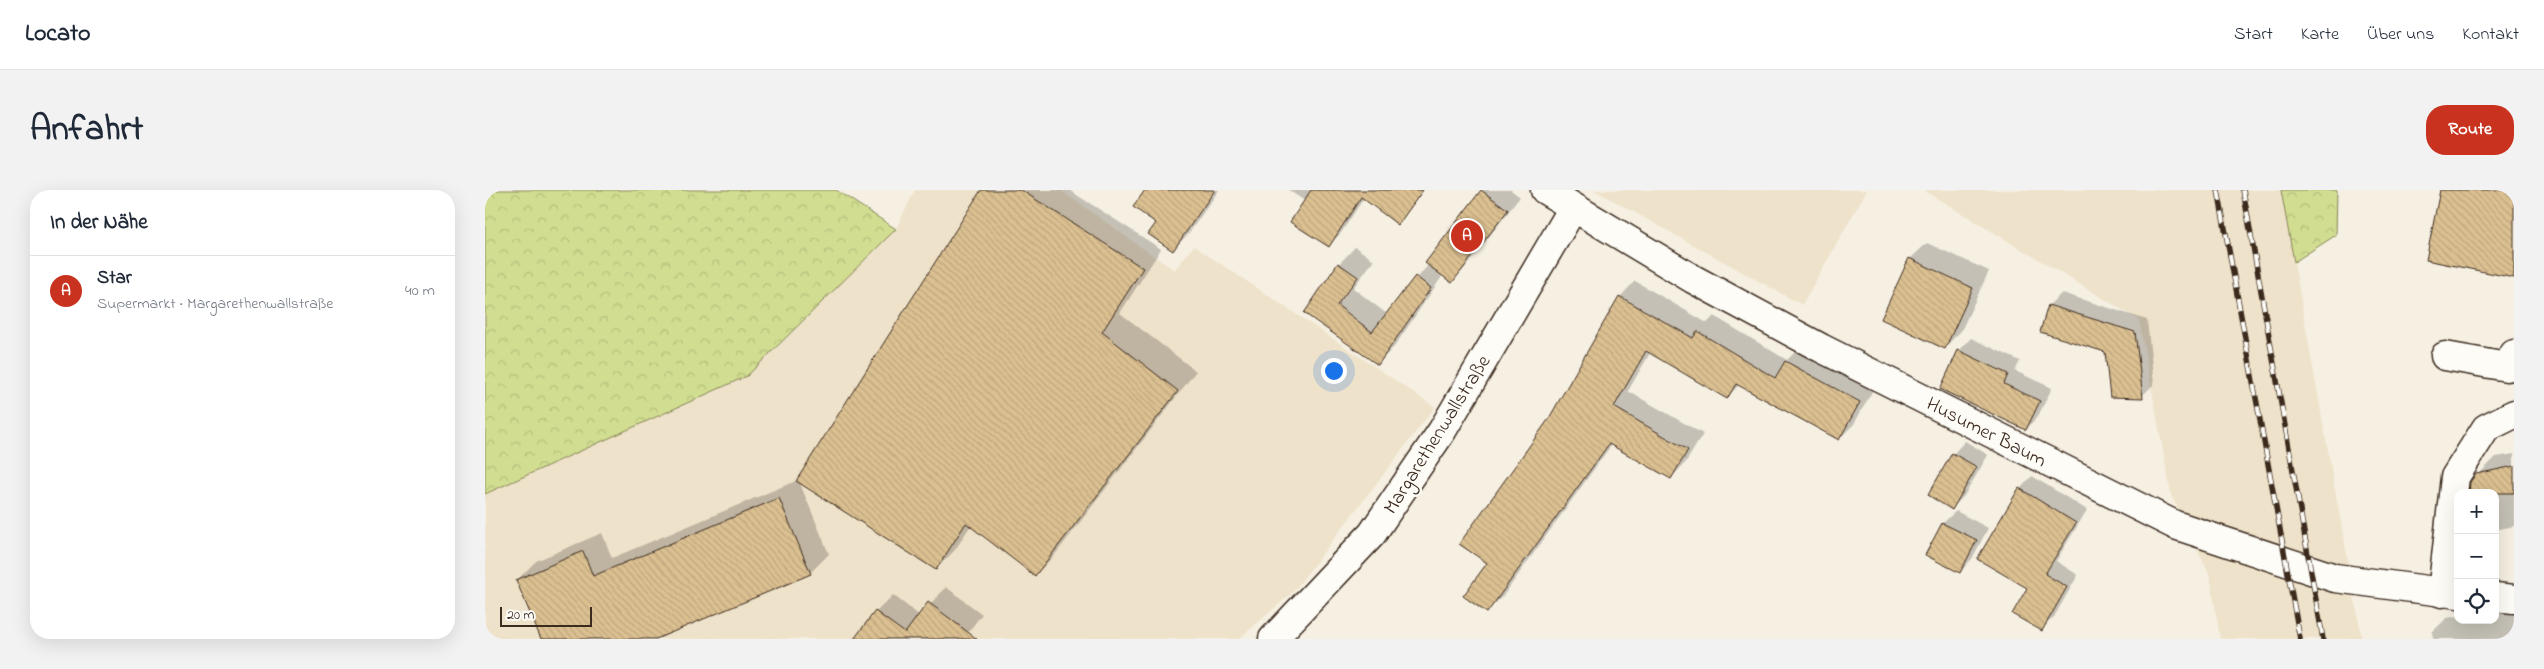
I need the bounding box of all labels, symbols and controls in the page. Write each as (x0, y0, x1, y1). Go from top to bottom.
text: Locato (25, 17, 91, 52)
text: Start (2234, 22, 2273, 48)
text: Karte (2301, 22, 2339, 48)
text: Über uns (2367, 22, 2434, 48)
text: Kontakt (2462, 22, 2519, 48)
text: Anfahrt (30, 105, 143, 156)
button: Route (2426, 105, 2514, 155)
text: In der Nähe (50, 208, 148, 238)
pin: A (1451, 217, 1483, 255)
text: Star (97, 265, 132, 292)
text: A (61, 279, 71, 303)
text: 40 m (405, 279, 435, 303)
text: Supermarkt · Margarethenwallstraße (97, 292, 334, 316)
street label: Margarethenwallstraße (1377, 350, 1500, 521)
your location (1321, 358, 1347, 384)
street label: Husumer Baum (1921, 390, 2051, 476)
map controls (2454, 489, 2499, 624)
button: + (2454, 489, 2499, 534)
button: − (2454, 534, 2499, 579)
button: locate (2454, 579, 2499, 624)
scale bar (500, 604, 593, 627)
text: 20 m (507, 605, 534, 626)

